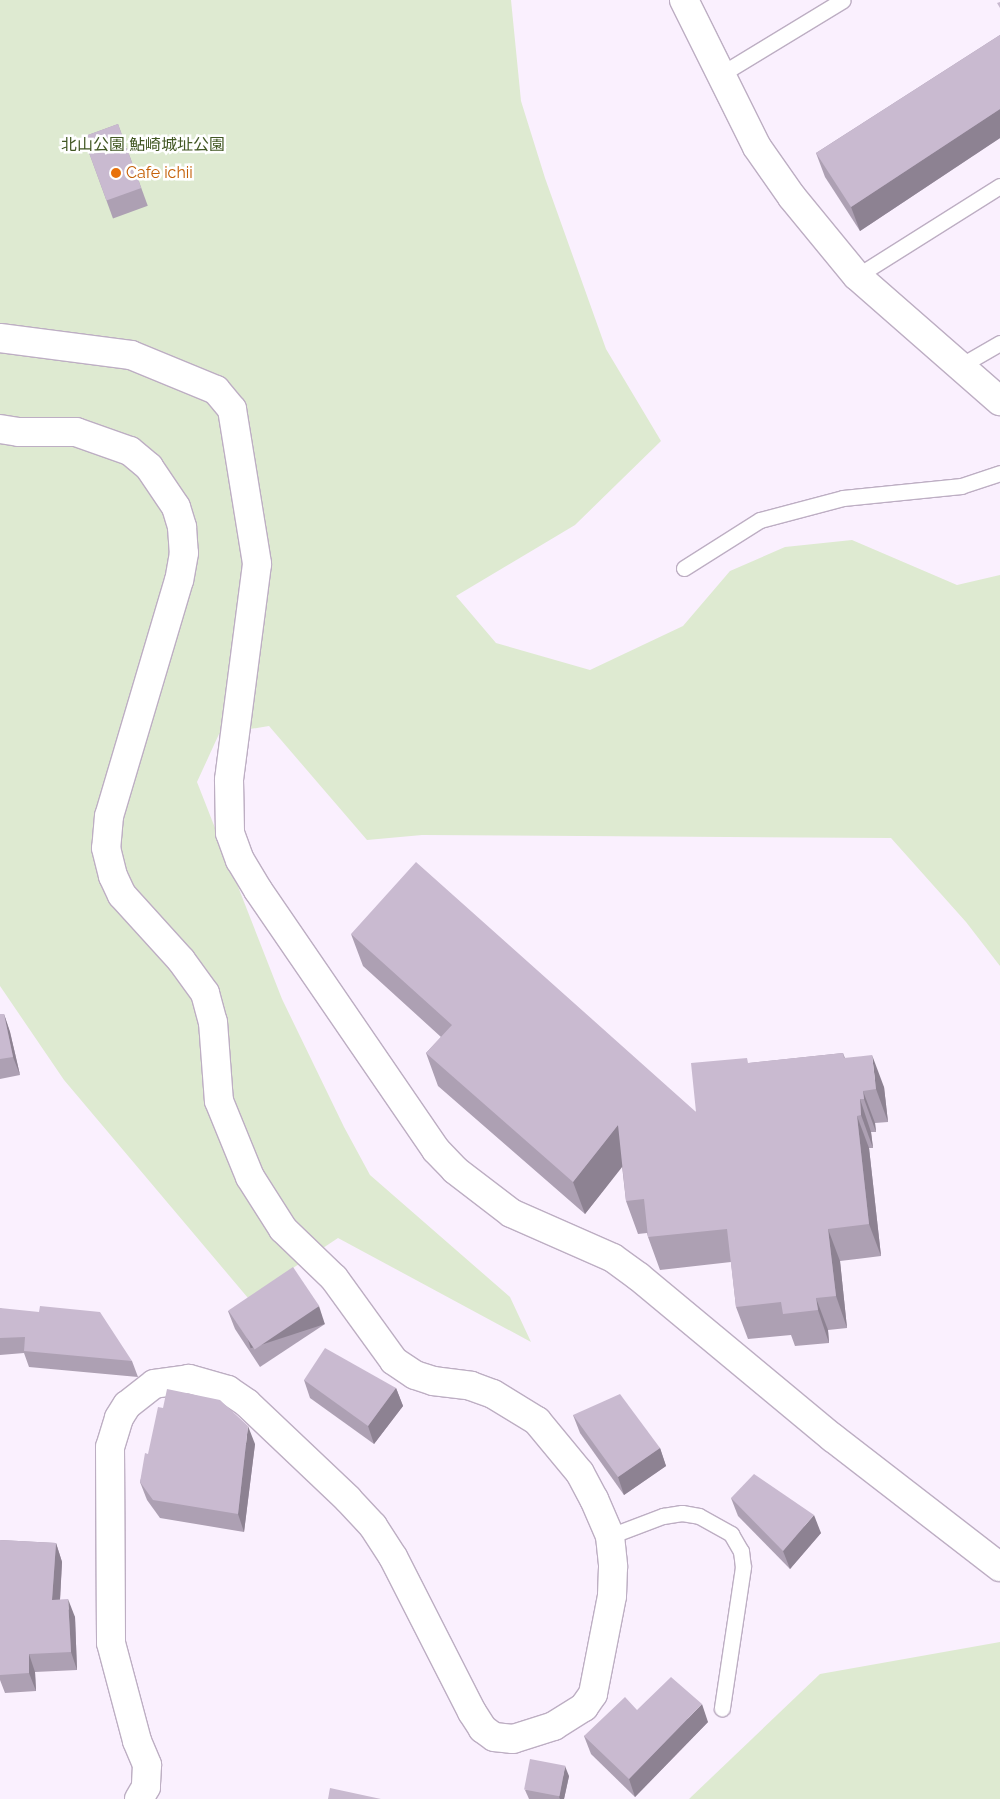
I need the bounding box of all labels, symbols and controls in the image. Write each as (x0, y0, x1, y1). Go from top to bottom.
park label: 北山公園 鮎崎城址公園 (61, 135, 225, 155)
place label: Cafe ichii (126, 163, 193, 183)
marker: Cafe ichii (110, 167, 122, 179)

